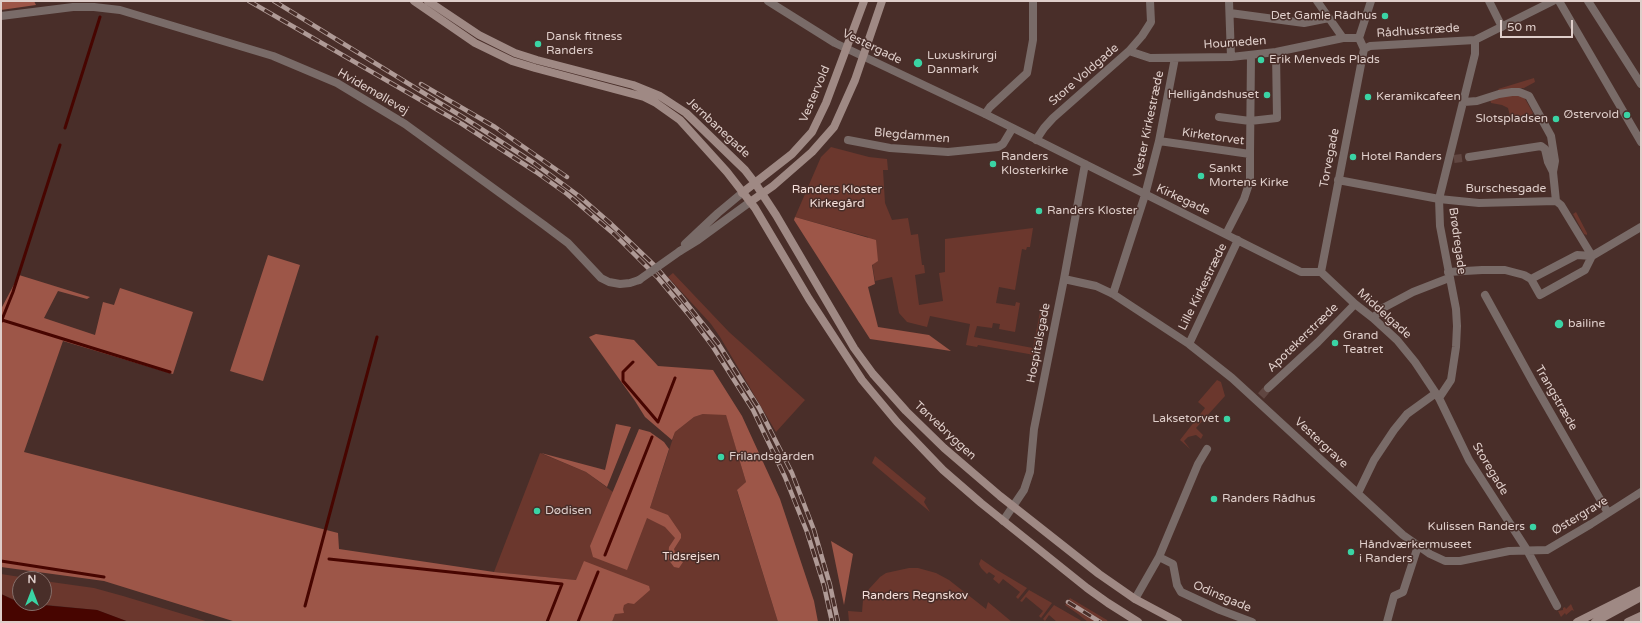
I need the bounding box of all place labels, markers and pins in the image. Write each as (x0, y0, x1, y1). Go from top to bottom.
place label: Det Gamle Rådhus (1271, 9, 1377, 23)
marker: Det Gamle Rådhus (1380, 11, 1390, 21)
place label: Dansk fitness Randers (546, 30, 622, 58)
marker: Dansk fitness Randers (533, 39, 543, 49)
place label: Luxuskirurgi Danmark (927, 49, 997, 77)
place label: Erik Menveds Plads (1269, 53, 1380, 67)
marker: Erik Menveds Plads (1256, 55, 1266, 65)
marker: Luxuskirurgi Danmark (912, 57, 924, 69)
place label: Helligåndshuset (1168, 88, 1259, 102)
marker: Helligåndshuset (1262, 90, 1272, 100)
place label: Keramikcafeen (1376, 90, 1461, 104)
marker: Keramikcafeen (1363, 92, 1373, 102)
place label: Østervold (1564, 108, 1619, 122)
marker: Østervold (1622, 110, 1632, 120)
place label: Slotspladsen (1475, 112, 1548, 126)
marker: Slotspladsen (1551, 114, 1561, 124)
place label: Randers Klosterkirke (1001, 150, 1068, 178)
place label: Hotel Randers (1361, 150, 1442, 164)
marker: Hotel Randers (1348, 152, 1358, 162)
marker: Randers Klosterkirke (988, 159, 998, 169)
place label: Sankt Mortens Kirke (1209, 162, 1289, 190)
marker: Sankt Mortens Kirke (1196, 171, 1206, 181)
place label: Randers Kloster (1047, 204, 1137, 218)
marker: Randers Kloster (1034, 206, 1044, 216)
place label: bailine (1568, 317, 1605, 331)
marker: bailine (1553, 318, 1565, 330)
place label: Grand Teatret (1343, 329, 1383, 357)
marker: Grand Teatret (1330, 338, 1340, 348)
place label: Laksetorvet (1152, 412, 1219, 426)
marker: Laksetorvet (1222, 414, 1232, 424)
place label: Frilandsgården (729, 450, 814, 464)
marker: Frilandsgården (716, 452, 726, 462)
place label: Randers Rådhus (1222, 492, 1316, 506)
marker: Randers Rådhus (1209, 494, 1219, 504)
place label: Dødisen (545, 504, 591, 518)
marker: Dødisen (532, 506, 542, 516)
place label: Kulissen Randers (1428, 520, 1525, 534)
marker: Kulissen Randers (1528, 522, 1538, 532)
place label: Håndværkermuseet i Randers (1359, 538, 1472, 566)
marker: Håndværkermuseet i Randers (1346, 547, 1356, 557)

